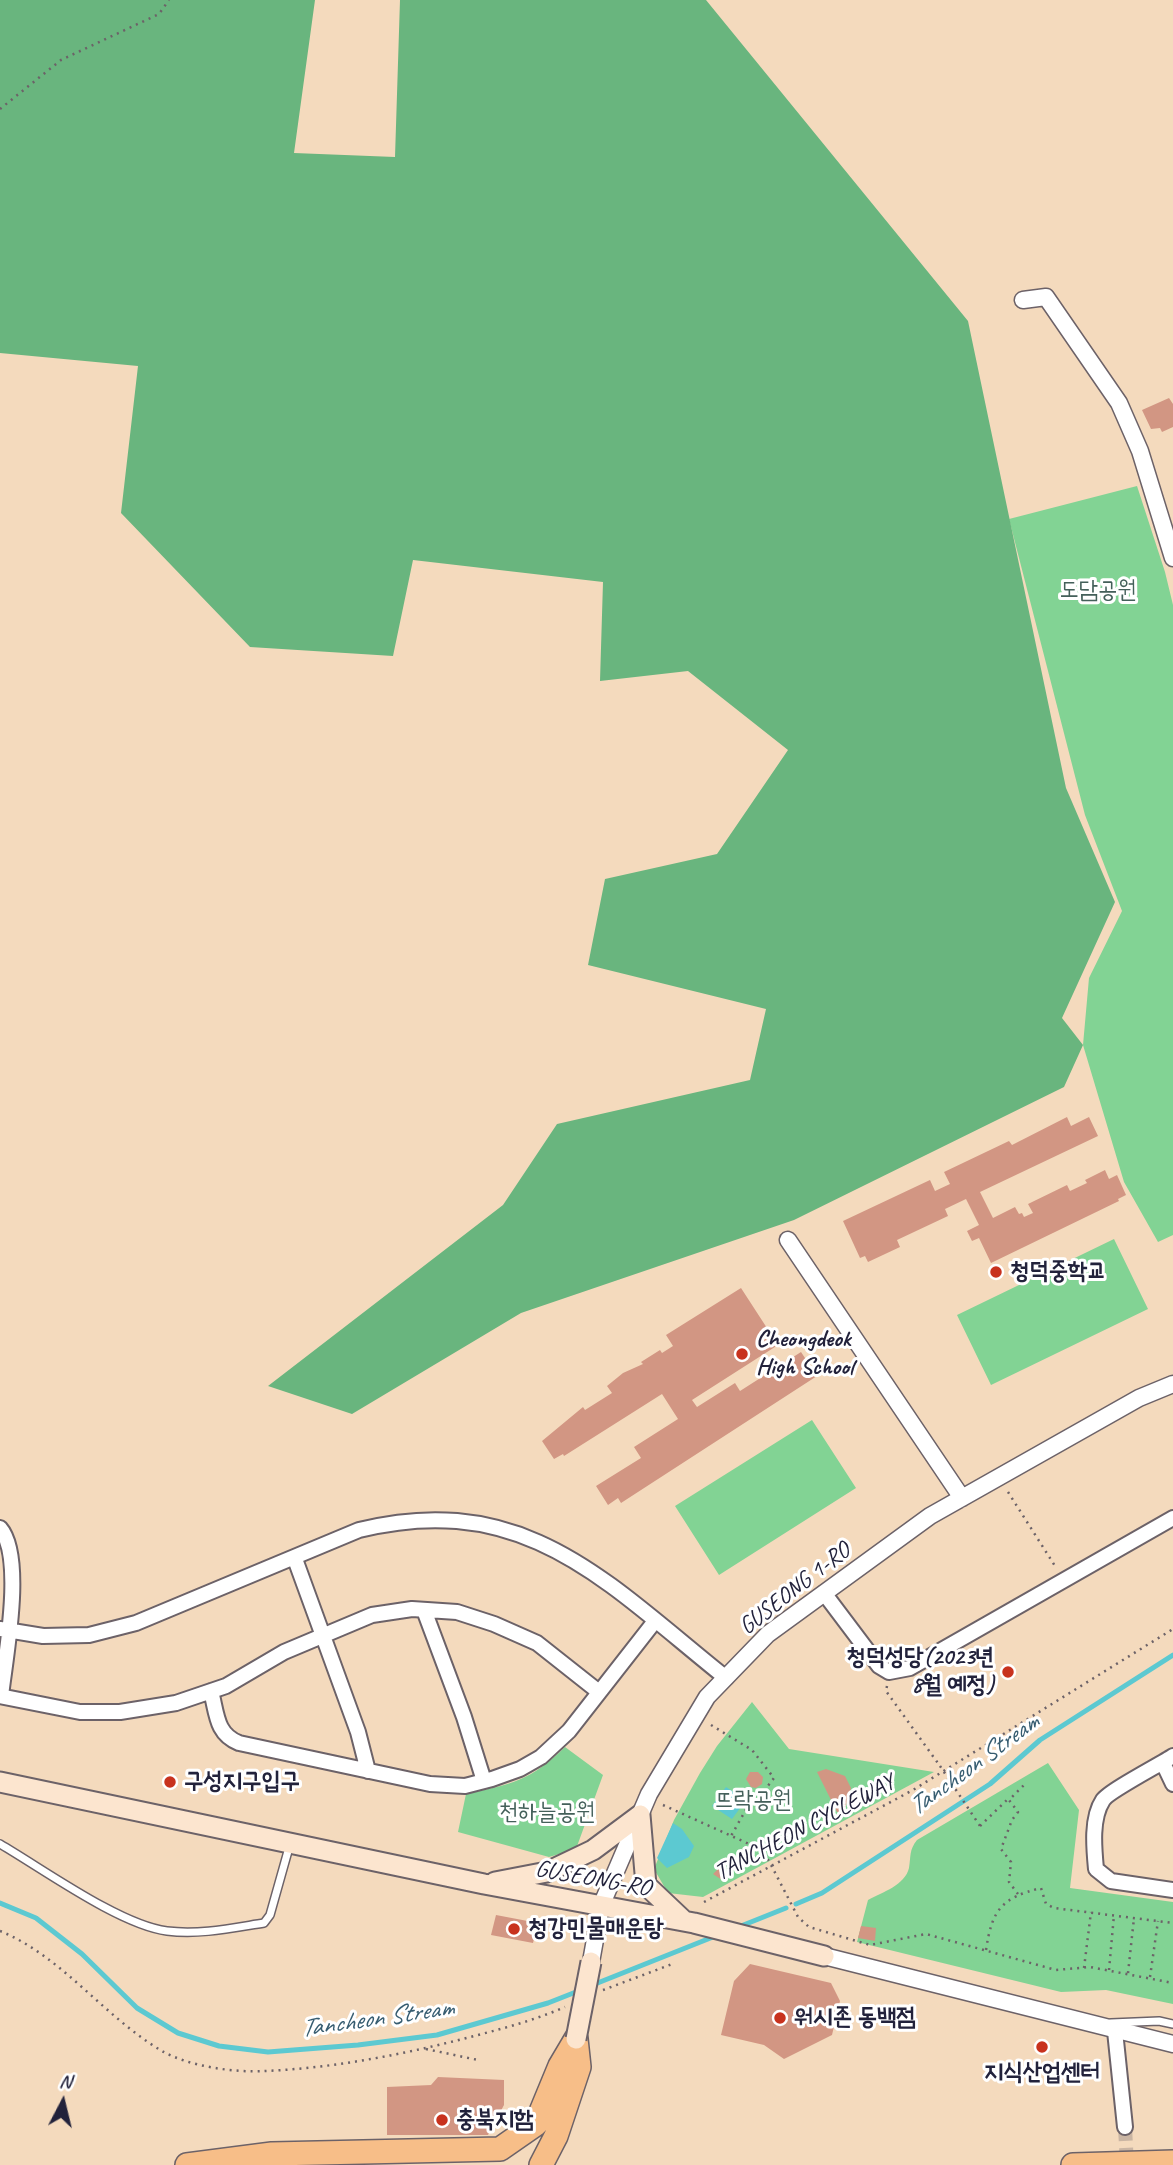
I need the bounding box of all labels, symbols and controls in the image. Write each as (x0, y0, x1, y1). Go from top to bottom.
park label: 도담공원 (1059, 577, 1137, 605)
place label: 청덕중학교 (1010, 1258, 1107, 1286)
marker: 청덕중학교 (988, 1264, 1004, 1280)
place label: Cheongdeok High School (756, 1326, 853, 1382)
marker: Cheongdeok High School (734, 1346, 750, 1362)
street label: GUSEONG 1-RO (734, 1537, 856, 1641)
place label: 청덕성당(2023년 8월 예정) (846, 1644, 994, 1700)
marker: 청덕성당(2023년 8월 예정) (1000, 1664, 1016, 1680)
water label: Tancheon Stream (903, 1707, 1045, 1823)
place label: 구성지구입구 (184, 1768, 300, 1796)
street label: TANCHEON CYCLEWAY (710, 1768, 900, 1888)
marker: 구성지구입구 (162, 1774, 178, 1790)
park label: 뜨락공원 (714, 1787, 792, 1815)
park label: 천하늘공원 (499, 1799, 595, 1827)
street label: GUSEONG-RO (533, 1855, 653, 1903)
place label: 청강민물매운탕 (528, 1915, 663, 1943)
marker: 청강민물매운탕 (506, 1921, 522, 1937)
water label: Tancheon Stream (299, 1993, 455, 2045)
place label: 워시존 동백점 (794, 2004, 916, 2032)
marker: 워시존 동백점 (772, 2010, 788, 2026)
marker: 지식산업센터 (1034, 2039, 1050, 2055)
place label: 지식산업센터 (984, 2059, 1100, 2087)
north arrow (28, 2067, 98, 2137)
text: N (58, 2069, 73, 2094)
place label: 충북지함 (456, 2106, 533, 2134)
marker: 충북지함 (434, 2112, 450, 2128)

